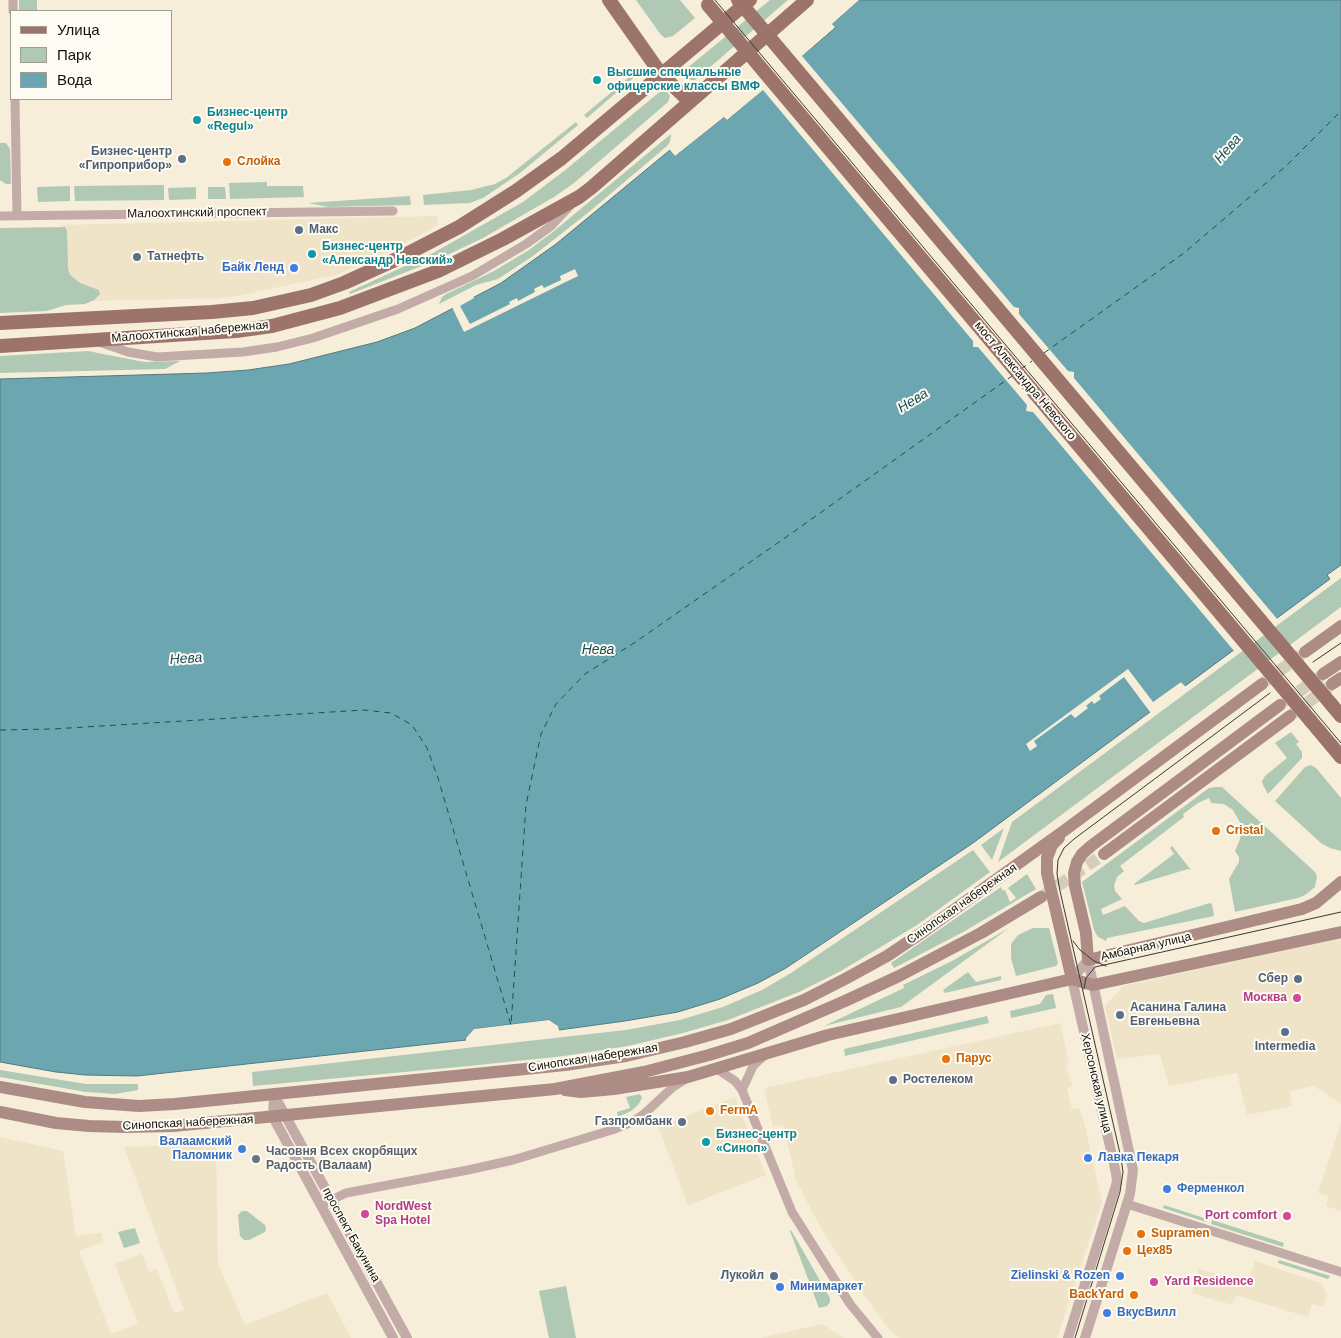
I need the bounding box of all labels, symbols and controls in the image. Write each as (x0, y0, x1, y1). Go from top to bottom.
legend (10, 10, 172, 100)
text: Улица (57, 21, 100, 38)
text: Парк (57, 46, 91, 63)
place label: Высшие специальные офицерские классы ВМФ (607, 66, 760, 94)
text: Вода (57, 71, 92, 88)
marker: Высшие специальные офицерские классы ВМФ (591, 74, 603, 86)
place label: Бизнес-центр «Regul» (207, 106, 288, 134)
marker: Бизнес-центр «Regul» (191, 114, 203, 126)
water label: Нева (1211, 131, 1245, 167)
place label: Бизнес-центр «Гипроприбор» (79, 145, 172, 173)
marker: Бизнес-центр «Гипроприбор» (176, 153, 188, 165)
place label: Слойка (237, 155, 281, 169)
marker: Слойка (221, 156, 233, 168)
street label: Малоохтинский проспект (127, 205, 267, 221)
place label: Макс (309, 223, 338, 237)
marker: Макс (293, 224, 305, 236)
place label: Бизнес-центр «Александр Невский» (322, 240, 453, 268)
marker: Бизнес-центр «Александр Невский» (306, 248, 318, 260)
place label: Татнефть (147, 250, 204, 264)
marker: Татнефть (131, 251, 143, 263)
place label: Байк Ленд (222, 261, 284, 275)
marker: Байк Ленд (288, 262, 300, 274)
street label: Малоохтинская набережная (111, 318, 269, 346)
street label: мост Александра Невского (971, 319, 1079, 443)
water label: Нева (895, 385, 931, 417)
water label: Нева (582, 642, 614, 658)
water label: Нева (169, 649, 203, 669)
place label: Cristal (1226, 824, 1263, 838)
marker: Cristal (1210, 825, 1222, 837)
street label: Синопская набережная (904, 861, 1020, 947)
street label: Амбарная улица (1099, 930, 1193, 964)
place label: Сбер (1258, 972, 1288, 986)
marker: Сбер (1292, 973, 1304, 985)
place label: Москва (1243, 991, 1287, 1005)
marker: Москва (1291, 992, 1303, 1004)
place label: Асанина Галина Евгеньевна (1130, 1001, 1226, 1029)
marker: Асанина Галина Евгеньевна (1114, 1009, 1126, 1021)
marker: Intermedia (1279, 1026, 1291, 1038)
street label: Херсонская улица (1078, 1032, 1114, 1134)
place label: Intermedia (1255, 1040, 1315, 1054)
street label: Синопская набережная (527, 1041, 659, 1075)
place label: Парус (956, 1052, 992, 1066)
marker: Парус (940, 1053, 952, 1065)
place label: Ростелеком (903, 1073, 973, 1087)
marker: Ростелеком (887, 1074, 899, 1086)
place label: FermA (720, 1104, 758, 1118)
marker: FermA (704, 1105, 716, 1117)
street label: Синопская набережная (122, 1112, 254, 1134)
place label: Газпромбанк (595, 1115, 672, 1129)
marker: Газпромбанк (676, 1116, 688, 1128)
place label: Бизнес-центр «Синоп» (716, 1128, 797, 1156)
place label: Валаамский Паломник (160, 1135, 232, 1163)
marker: Бизнес-центр «Синоп» (700, 1136, 712, 1148)
marker: Валаамский Паломник (236, 1143, 248, 1155)
place label: Часовня Всех скорбящих Радость (Валаам) (266, 1145, 418, 1173)
place label: Лавка Пекаря (1098, 1151, 1179, 1165)
marker: Лавка Пекаря (1082, 1152, 1094, 1164)
marker: Часовня Всех скорбящих Радость (Валаам) (250, 1153, 262, 1165)
place label: Ферменкол (1177, 1182, 1244, 1196)
marker: Ферменкол (1161, 1183, 1173, 1195)
street label: проспект Бакунина (319, 1185, 383, 1285)
place label: NordWest Spa Hotel (375, 1200, 431, 1228)
marker: NordWest Spa Hotel (359, 1208, 371, 1220)
place label: Port comfort (1205, 1209, 1277, 1223)
marker: Port comfort (1281, 1210, 1293, 1222)
place label: Supramen (1151, 1227, 1210, 1241)
marker: Supramen (1135, 1228, 1147, 1240)
place label: Цех85 (1137, 1244, 1172, 1258)
marker: Цех85 (1121, 1245, 1133, 1257)
place label: Лукойл (721, 1269, 764, 1283)
place label: Zielinski & Rozen (1011, 1269, 1110, 1283)
marker: Лукойл (768, 1270, 780, 1282)
marker: Zielinski & Rozen (1114, 1270, 1126, 1282)
place label: Yard Residence (1164, 1275, 1253, 1289)
marker: Yard Residence (1148, 1276, 1160, 1288)
place label: Минимаркет (790, 1280, 863, 1294)
marker: Минимаркет (774, 1281, 786, 1293)
place label: BackYard (1069, 1288, 1124, 1302)
marker: BackYard (1128, 1289, 1140, 1301)
place label: ВкусВилл (1117, 1306, 1176, 1320)
marker: ВкусВилл (1101, 1307, 1113, 1319)

